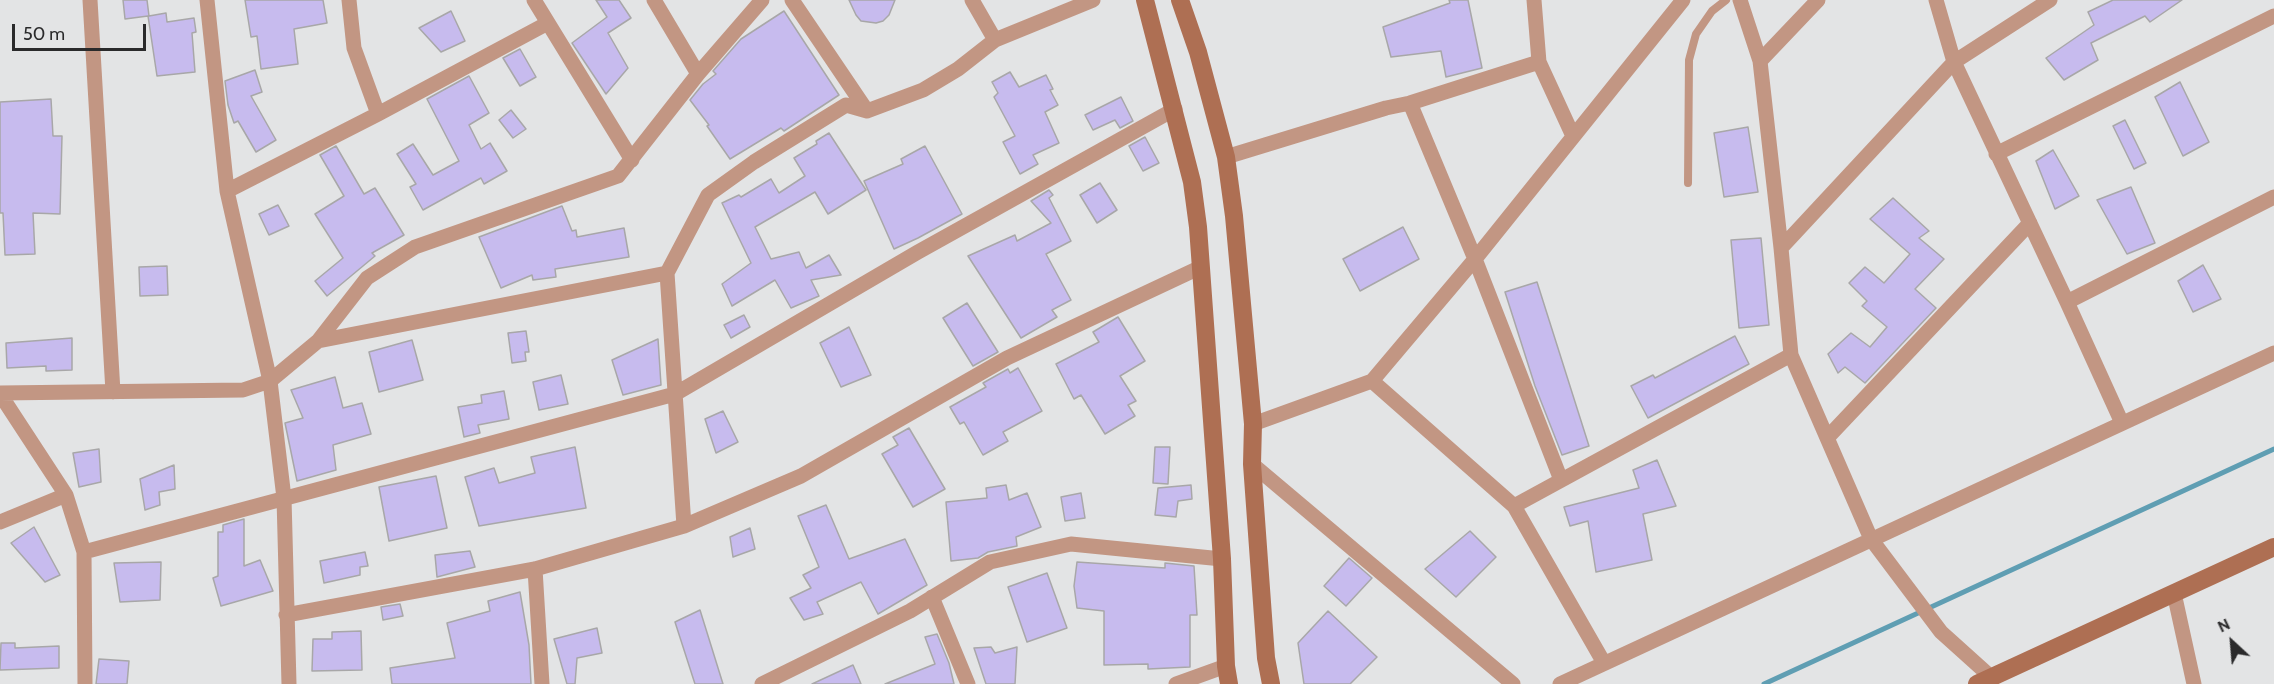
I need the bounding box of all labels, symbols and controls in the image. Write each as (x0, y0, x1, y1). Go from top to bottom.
scale bar (15, 12, 148, 50)
text: 50 m (23, 23, 65, 45)
north arrow (2202, 612, 2262, 672)
text: N (2215, 614, 2233, 636)

